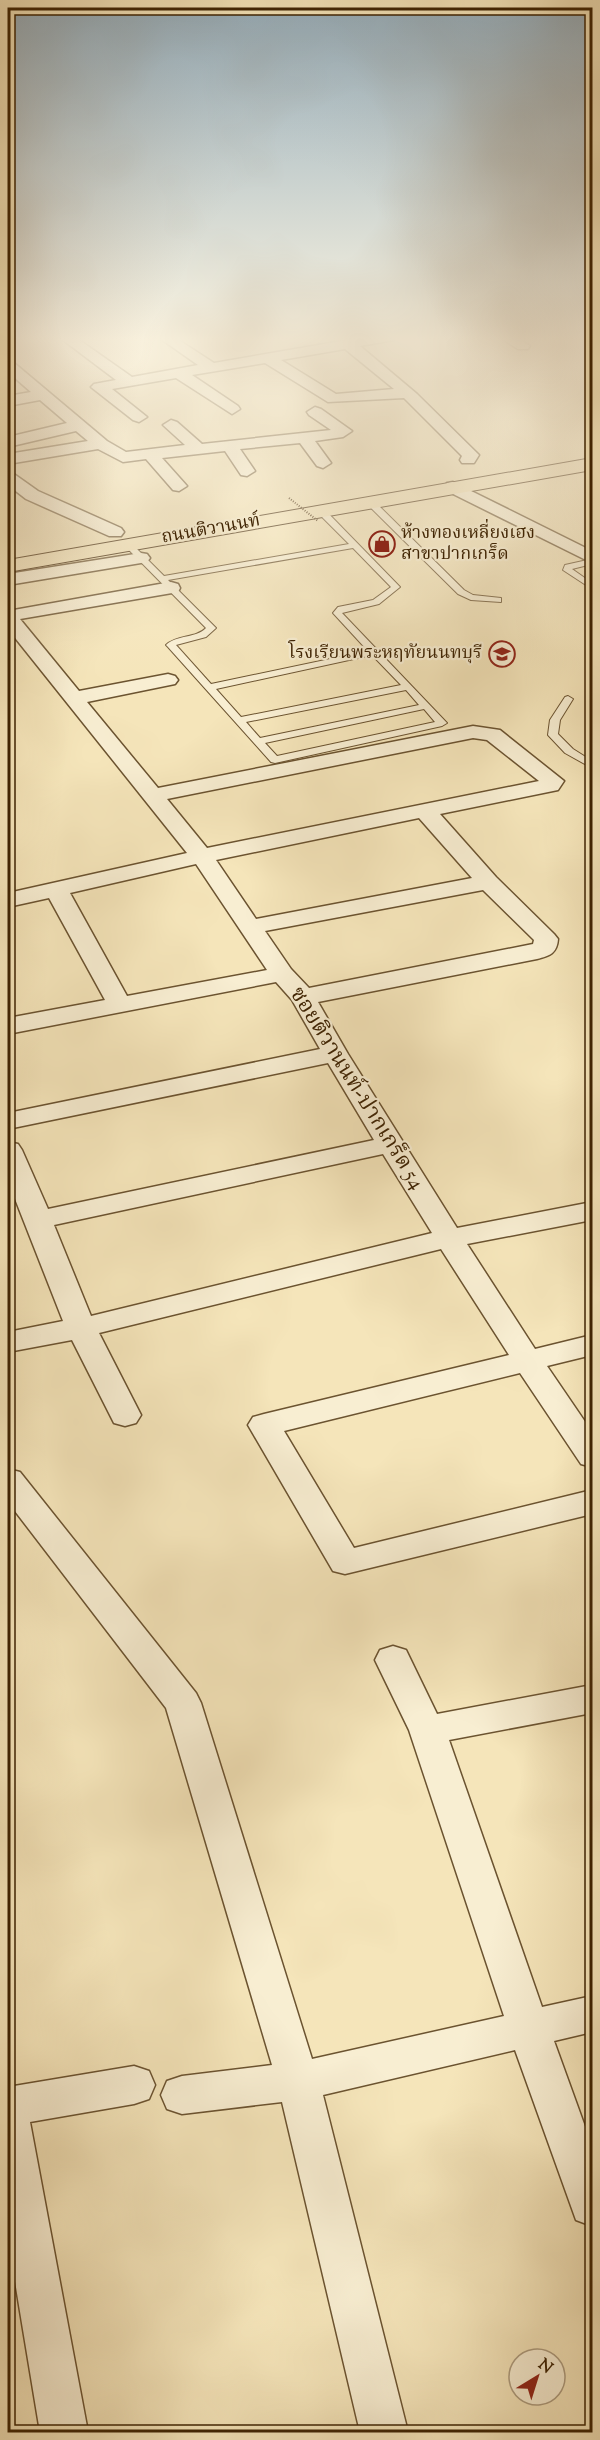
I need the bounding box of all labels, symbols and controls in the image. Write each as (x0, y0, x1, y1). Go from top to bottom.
street label: ถนนติวานนท์ (160, 509, 262, 551)
place label: ห้างทองเหลี่ยงเฮง สาขาปากเกร็ด (401, 518, 535, 568)
shop icon: ห้างทองเหลี่ยงเฮง สาขาปากเกร็ด (367, 529, 397, 559)
place label: โรงเรียนพระหฤทัยนนทบุรี (288, 639, 482, 667)
school or university icon: โรงเรียนพระหฤทัยนนทบุรี (487, 639, 517, 669)
street label: ซอยติวานนท์-ปากเกร็ด 54 (280, 981, 432, 1197)
north arrow (507, 2347, 567, 2407)
text: N (533, 2354, 557, 2380)

